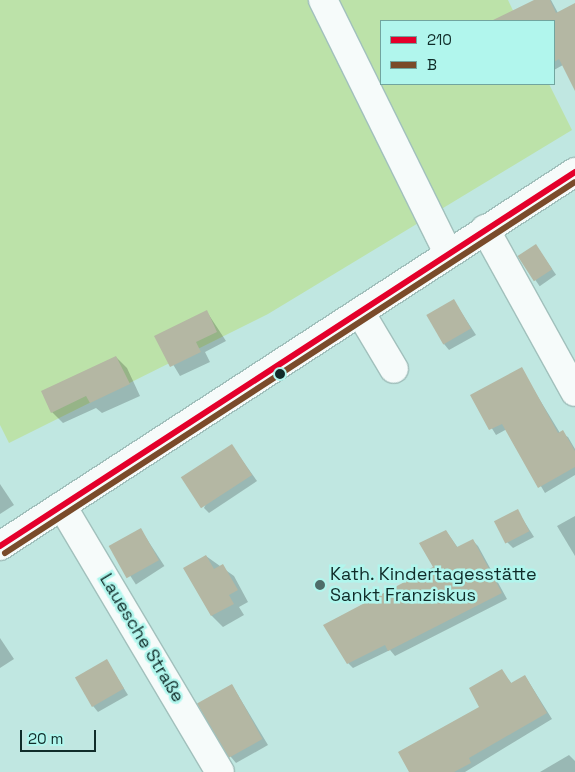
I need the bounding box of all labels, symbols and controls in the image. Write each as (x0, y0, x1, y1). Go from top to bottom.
legend (380, 20, 555, 85)
text: 210 (427, 30, 452, 49)
text: B (427, 55, 437, 74)
unlabelled marker (275, 369, 285, 379)
place label: Kath. Kindertagesstätte Sankt Franziskus (330, 564, 537, 606)
street label: Lauesche Straße (95, 570, 189, 706)
marker: Kath. Kindertagesstätte Sankt Franziskus (314, 579, 326, 591)
scale bar (22, 720, 99, 752)
text: 20 m (28, 729, 63, 748)

